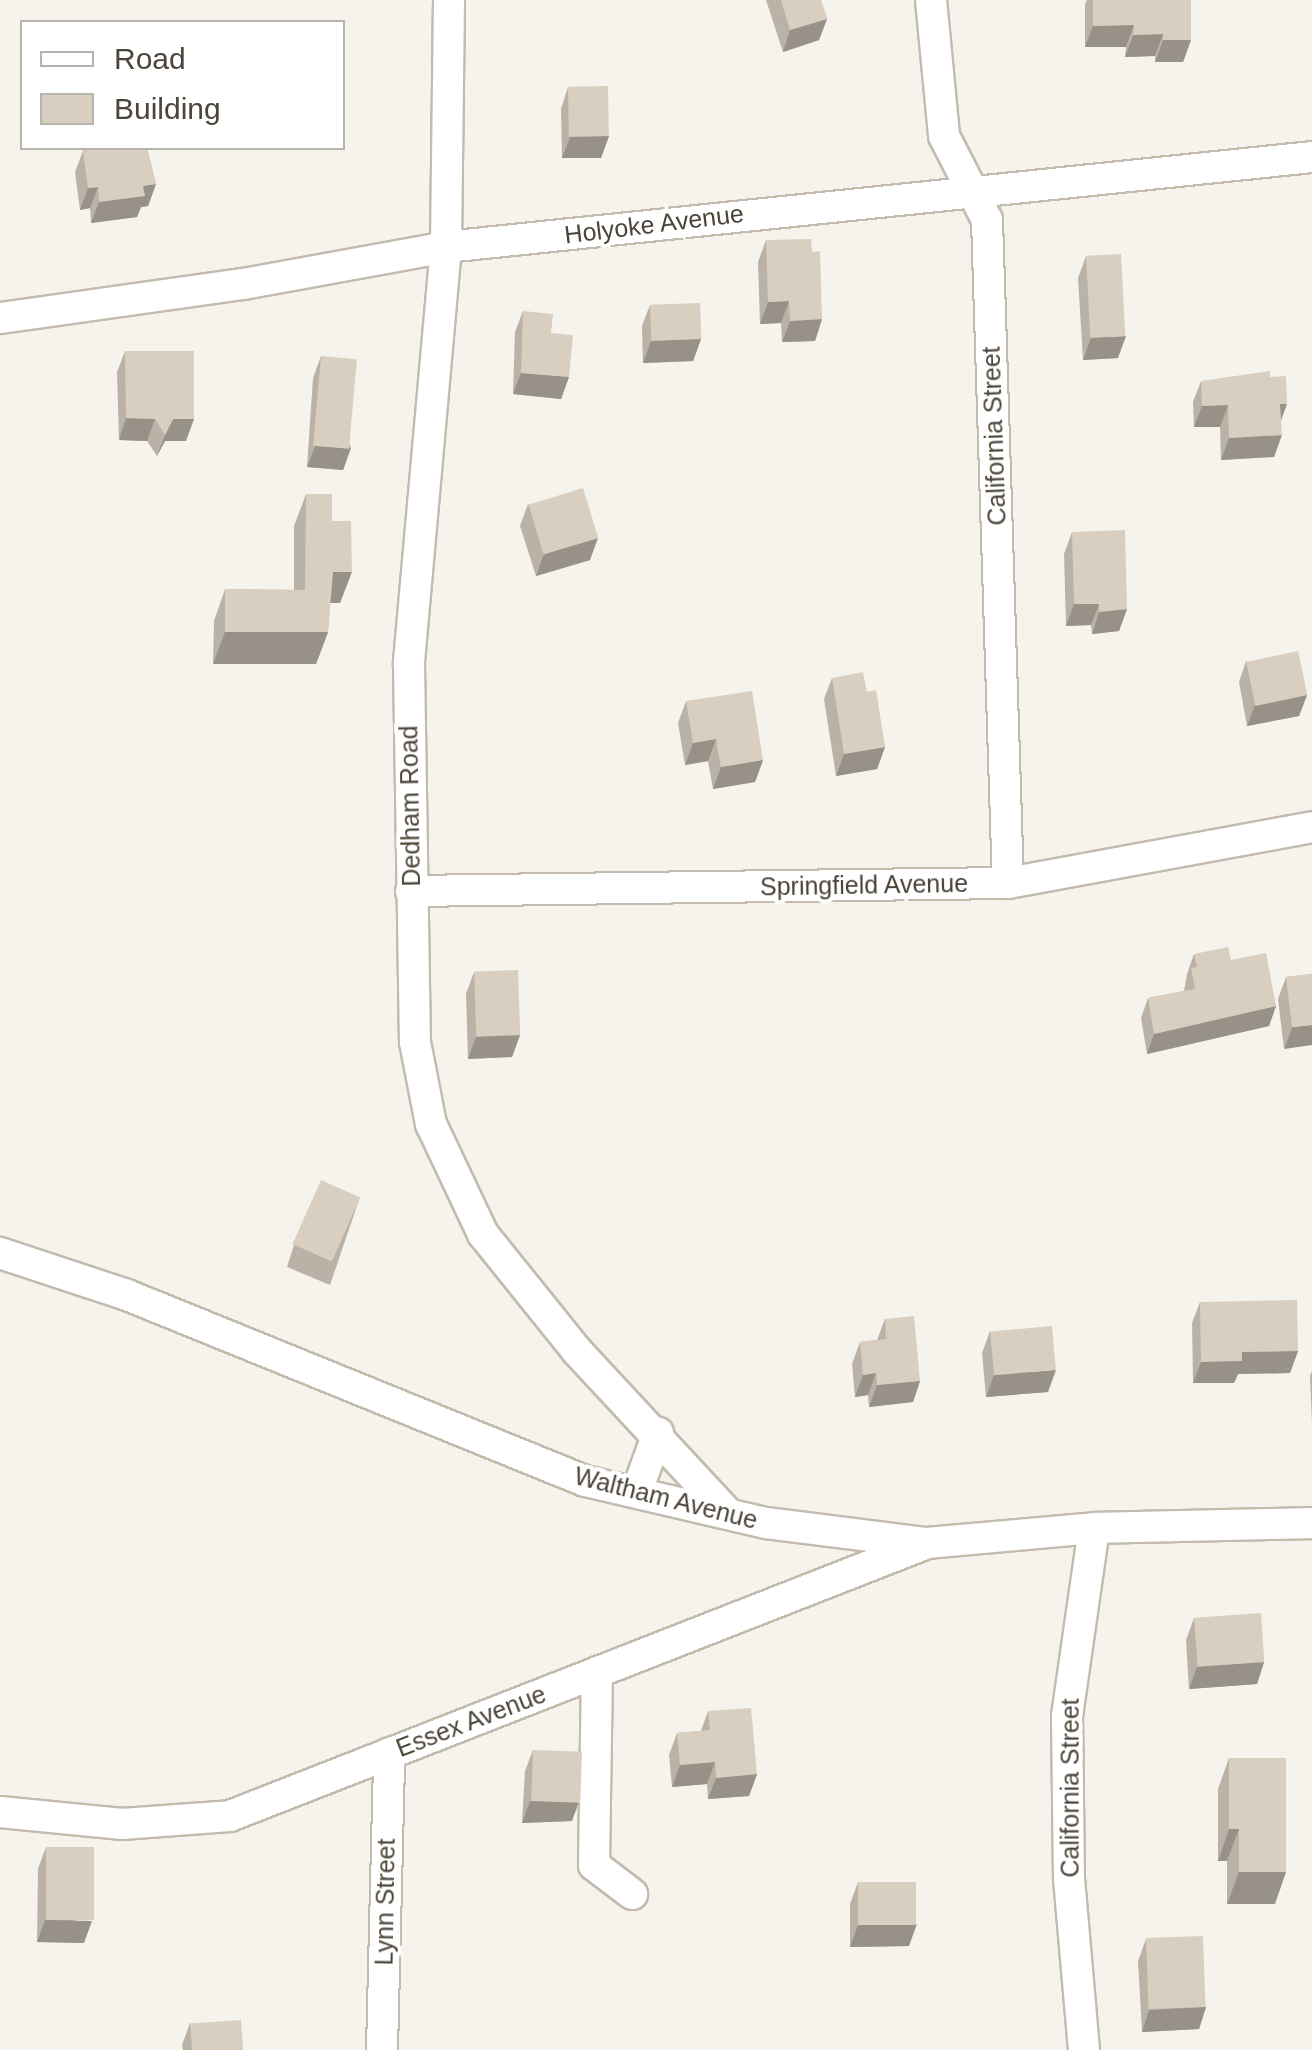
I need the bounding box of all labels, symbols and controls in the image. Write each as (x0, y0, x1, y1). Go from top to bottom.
legend (20, 20, 345, 150)
text: Road (114, 42, 186, 75)
text: Building (114, 92, 221, 125)
street label: Holyoke Avenue (562, 198, 746, 250)
street label: California Street (976, 346, 1012, 526)
street label: Dedham Road (394, 725, 426, 887)
street label: Springfield Avenue (759, 868, 969, 902)
street label: Waltham Avenue (571, 1461, 761, 1535)
street label: Essex Avenue (391, 1678, 551, 1764)
street label: California Street (1055, 1698, 1085, 1878)
street label: Lynn Street (369, 1838, 401, 1966)

